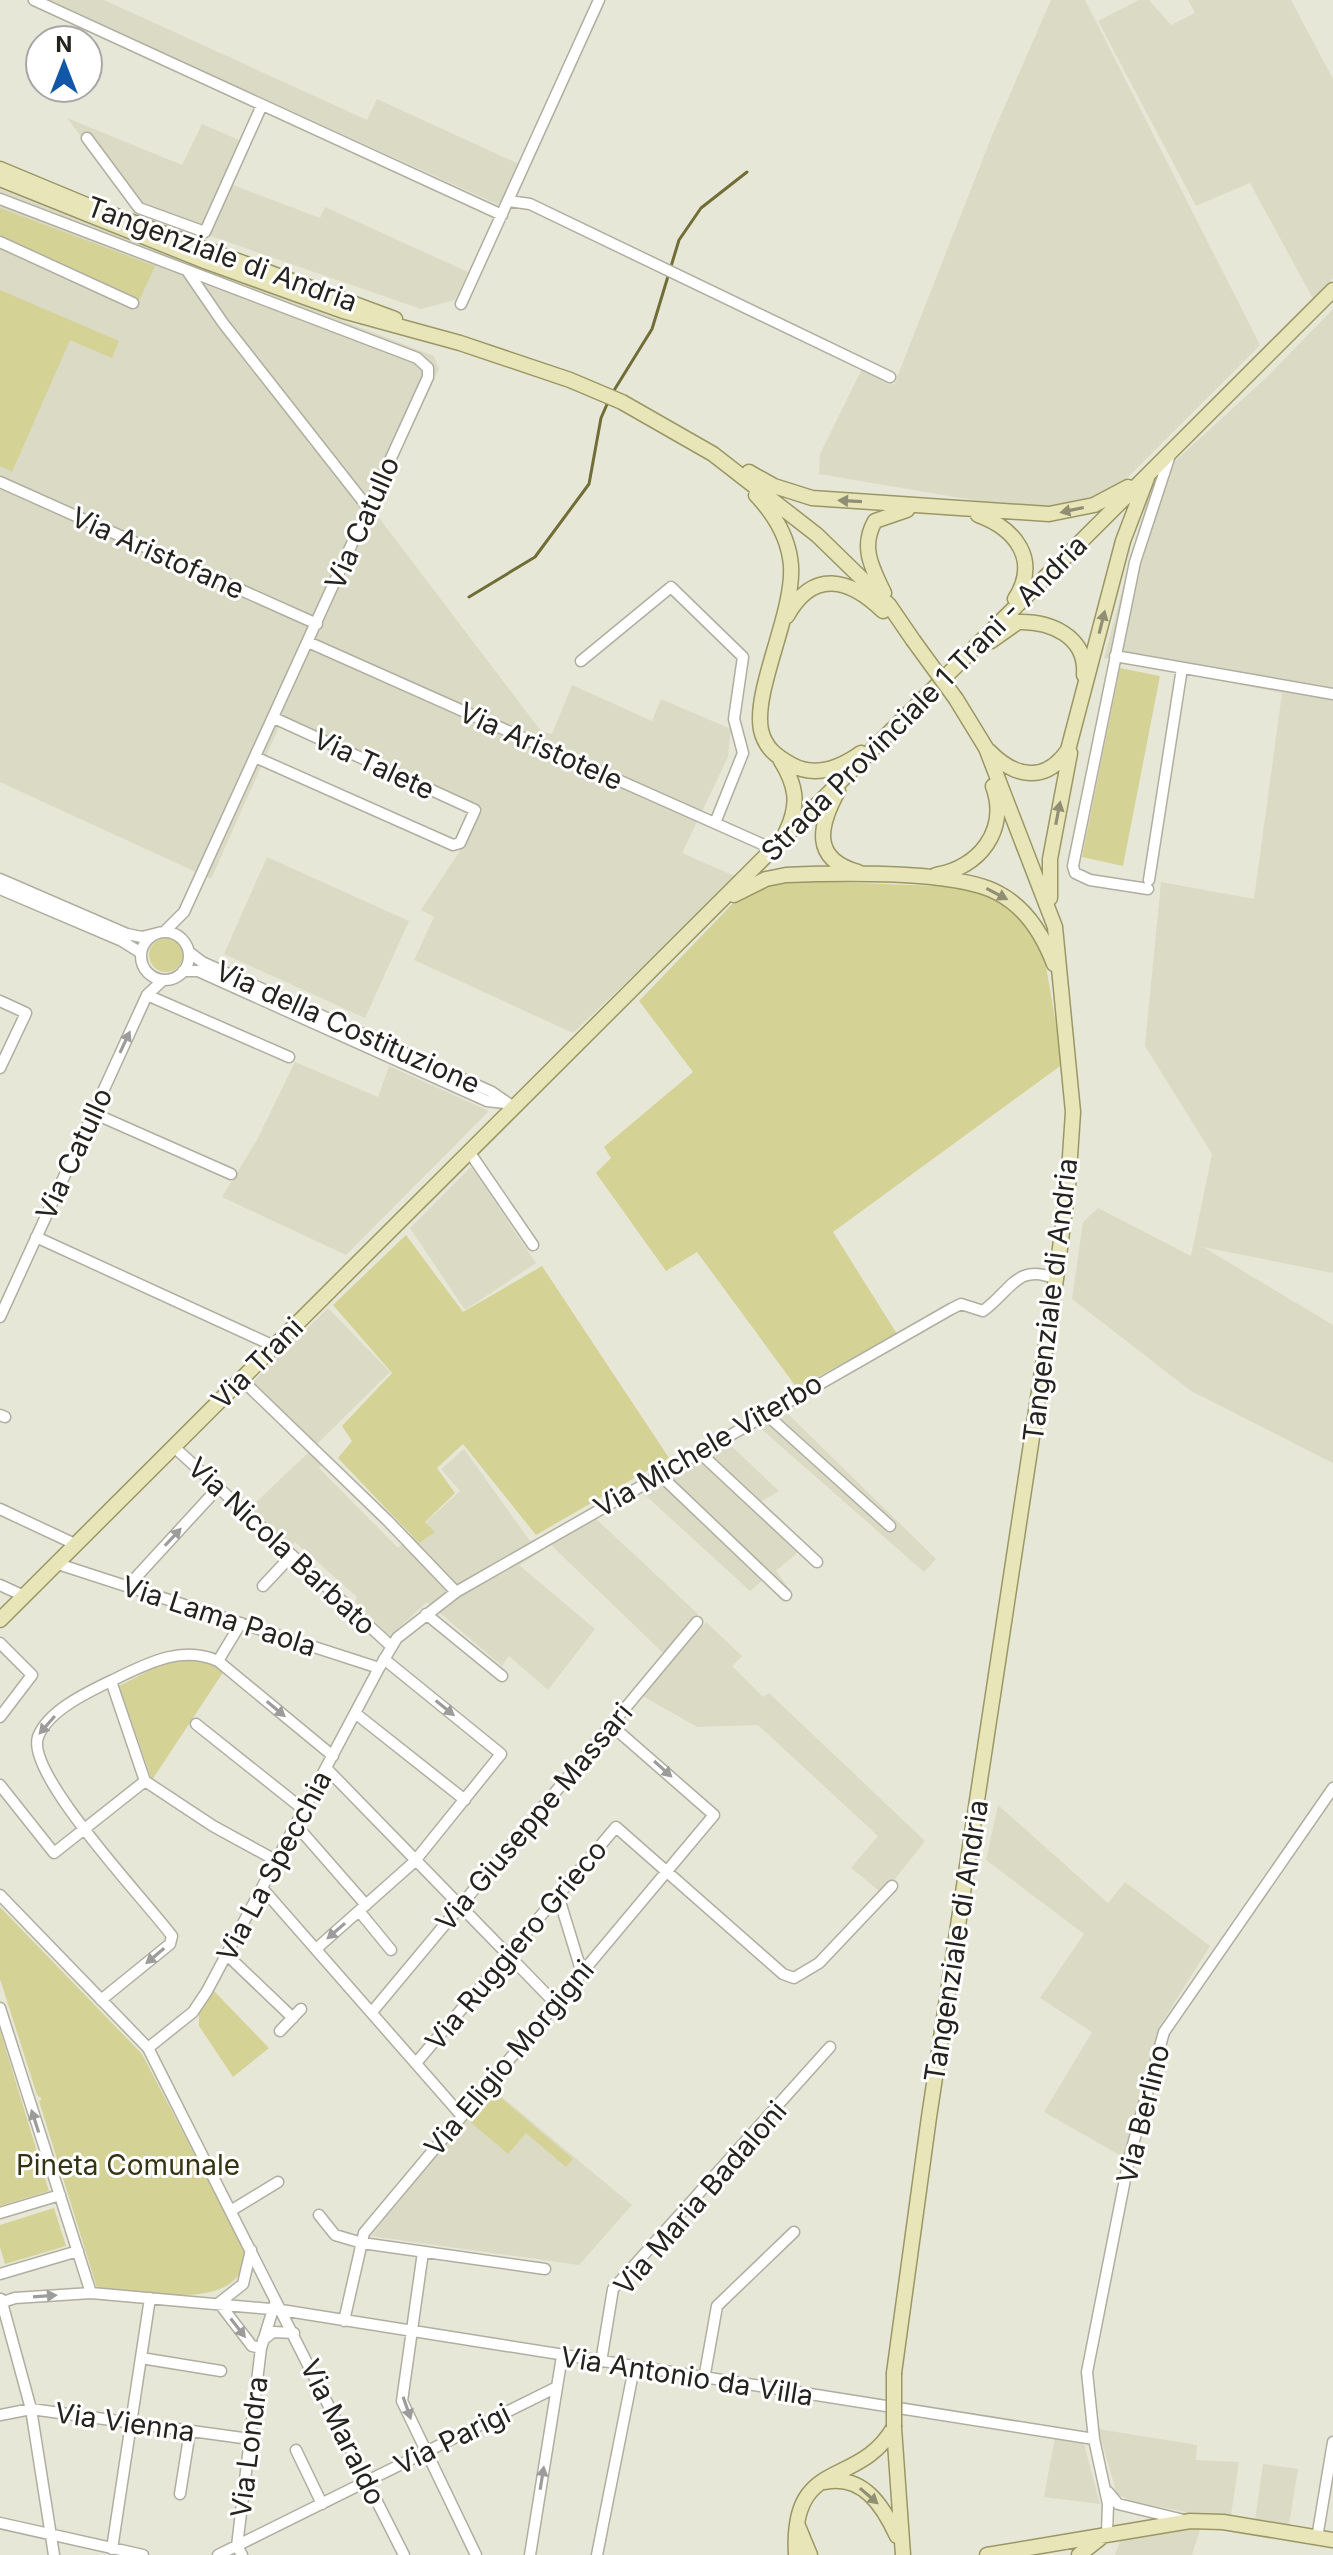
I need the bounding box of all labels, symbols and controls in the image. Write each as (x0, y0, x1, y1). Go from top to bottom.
north arrow (24, 24, 104, 104)
text: N (56, 31, 72, 57)
street label: Tangenziale di Andria (82, 189, 362, 319)
street label: Via Catullo (318, 451, 406, 595)
one-way arrow (837, 495, 862, 508)
street label: Via Aristofane (66, 500, 250, 606)
one-way arrow (1059, 504, 1084, 517)
street label: Strada Provinciale 1 Trani - Andria (754, 528, 1094, 868)
one-way arrow (1096, 610, 1108, 635)
street label: Via Aristotele (454, 695, 628, 797)
street label: Via Talete (308, 721, 440, 807)
one-way arrow (1053, 800, 1065, 825)
one-way arrow (986, 887, 1008, 901)
street label: Via della Costituzione (210, 953, 486, 1101)
one-way arrow (118, 1030, 132, 1054)
street label: Via Catullo (29, 1082, 119, 1226)
street label: Tangenziale di Andria (1016, 1156, 1084, 1444)
street label: Via Trani (204, 1310, 310, 1416)
street label: Via Michele Viterbo (588, 1366, 828, 1524)
street label: Via Nicola Barbato (181, 1450, 383, 1642)
one-way arrow (163, 1528, 181, 1547)
street label: Via Lama Paola (118, 1569, 320, 1663)
street label: Via Giuseppe Massari (429, 1696, 639, 1938)
one-way arrow (435, 1699, 455, 1716)
one-way arrow (265, 1700, 286, 1717)
one-way arrow (39, 1716, 57, 1735)
one-way arrow (653, 1760, 673, 1778)
street label: Via La Specchia (209, 1765, 339, 1967)
street label: Tangenziale di Andria (917, 1797, 995, 2085)
street label: Via Ruggiero Grieco (418, 1833, 614, 2057)
one-way arrow (327, 1922, 346, 1940)
one-way arrow (145, 1947, 165, 1964)
street label: Via Eligio Morgigni (417, 1953, 601, 2163)
street label: Via Berlino (1109, 2041, 1177, 2187)
street label: Via Maria Badaloni (607, 2094, 793, 2302)
one-way arrow (29, 2109, 41, 2133)
park label: Pineta Comunale (16, 2148, 240, 2182)
one-way arrow (33, 2289, 58, 2302)
one-way arrow (230, 2318, 246, 2338)
street label: Via Antonio da Villa (558, 2339, 816, 2413)
street label: Via Maraldo (293, 2354, 393, 2510)
street label: Via Londra (223, 2374, 275, 2520)
street label: Via Vienna (53, 2395, 197, 2449)
street label: Via Parigi (388, 2396, 516, 2482)
one-way arrow (401, 2396, 413, 2420)
one-way arrow (537, 2465, 549, 2490)
one-way arrow (860, 2486, 879, 2504)

